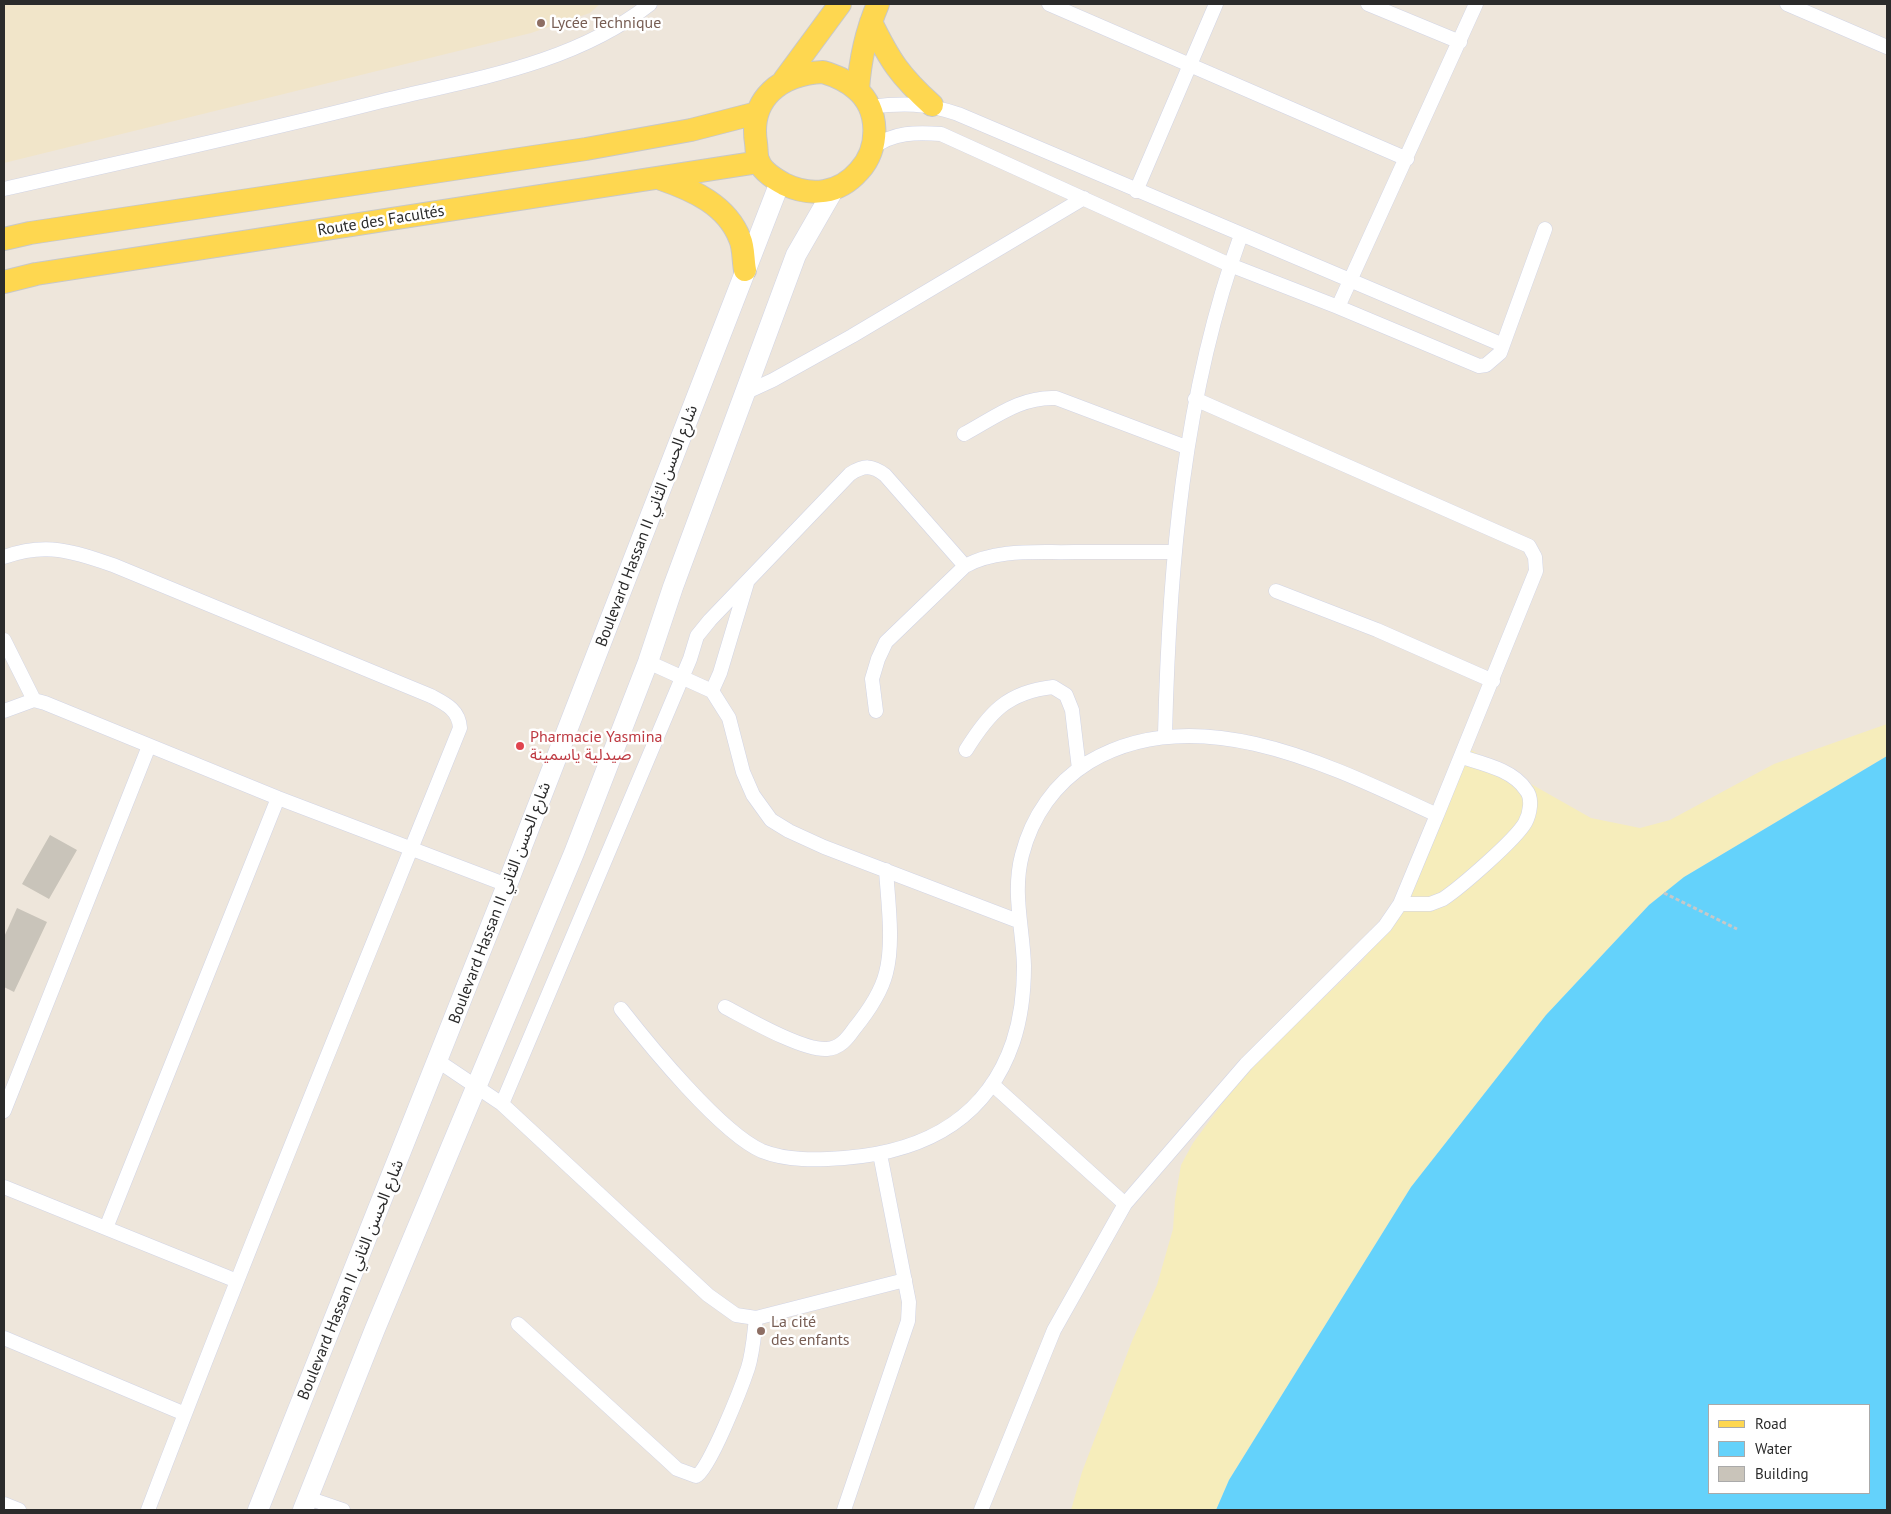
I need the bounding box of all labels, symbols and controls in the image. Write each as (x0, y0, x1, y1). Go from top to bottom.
place label: Lycée Technique (551, 13, 661, 33)
marker: Lycée Technique (535, 17, 547, 29)
street label: Route des Facultés (316, 201, 446, 241)
street label: Boulevard Hassan II شارع الحسن الثاني (592, 402, 702, 650)
place label: Pharmacie Yasmina صيدلية ياسمينة (530, 727, 662, 765)
marker: Pharmacie Yasmina صيدلية ياسمينة (514, 740, 526, 752)
street label: Boulevard Hassan II شارع الحسن الثاني (445, 779, 555, 1027)
street label: Boulevard Hassan II شارع الحسن الثاني (294, 1157, 408, 1403)
place label: La cité des enfants (771, 1312, 850, 1350)
marker: La cité des enfants (755, 1325, 767, 1337)
legend (1708, 1404, 1871, 1494)
text: Road (1755, 1414, 1787, 1433)
text: Water (1755, 1439, 1792, 1458)
text: Building (1755, 1464, 1809, 1483)

